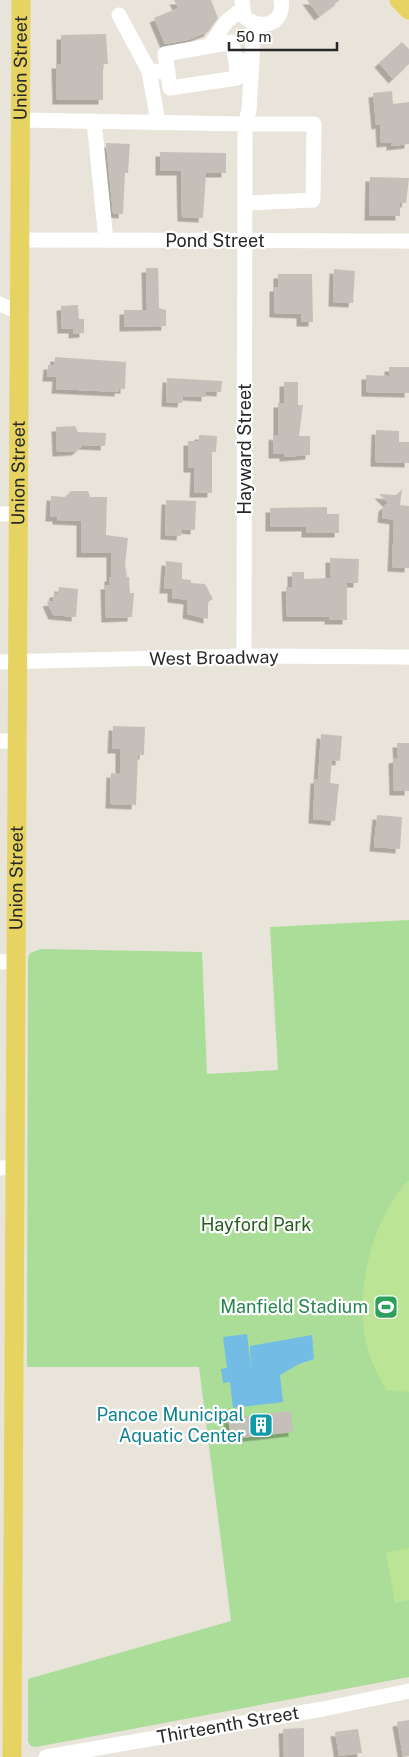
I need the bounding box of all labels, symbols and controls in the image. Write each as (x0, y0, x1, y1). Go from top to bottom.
street label: Union Street (9, 15, 31, 121)
scale bar (229, 20, 336, 52)
text: 50 m (236, 28, 271, 45)
street label: Pond Street (165, 230, 265, 251)
street label: Hayward Street (234, 383, 255, 515)
street label: Union Street (7, 420, 29, 526)
street label: West Broadway (149, 646, 279, 669)
street label: Union Street (5, 825, 27, 931)
park label: Hayford Park (201, 1214, 311, 1235)
sports icon: Manfield Stadium (373, 1294, 399, 1320)
place label: Manfield Stadium (220, 1296, 368, 1317)
place label: Pancoe Municipal Aquatic Center (96, 1404, 244, 1446)
building icon: Pancoe Municipal Aquatic Center (248, 1412, 274, 1438)
street label: Thirteenth Street (155, 1702, 301, 1747)

